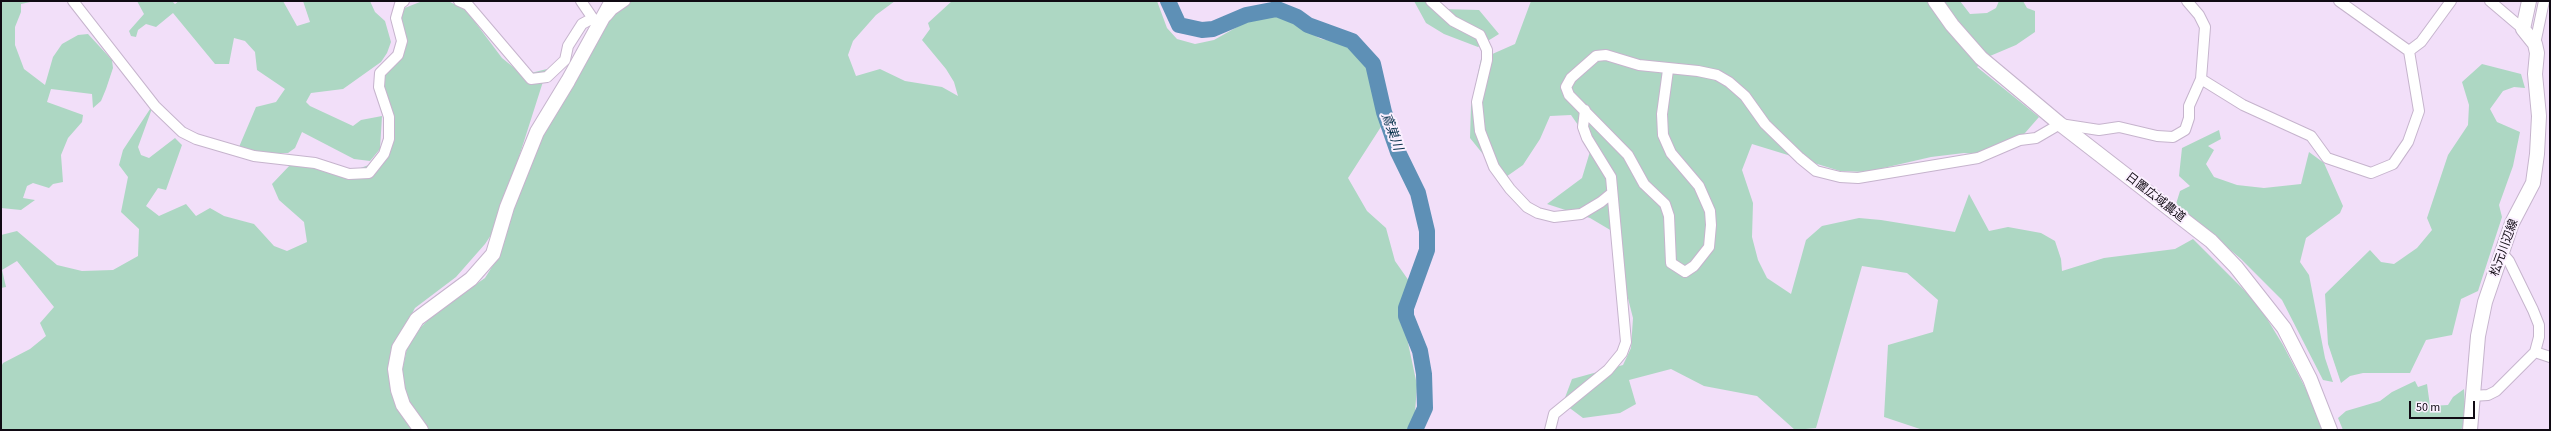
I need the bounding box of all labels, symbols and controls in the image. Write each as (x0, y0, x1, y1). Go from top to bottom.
water label: 鳶巣川 (1377, 111, 1405, 153)
street label: 日置広域農道 (2122, 170, 2188, 226)
street label: 松元川辺線 (2488, 217, 2522, 279)
scale bar (2411, 393, 2477, 419)
text: 50 m (2416, 399, 2440, 416)

